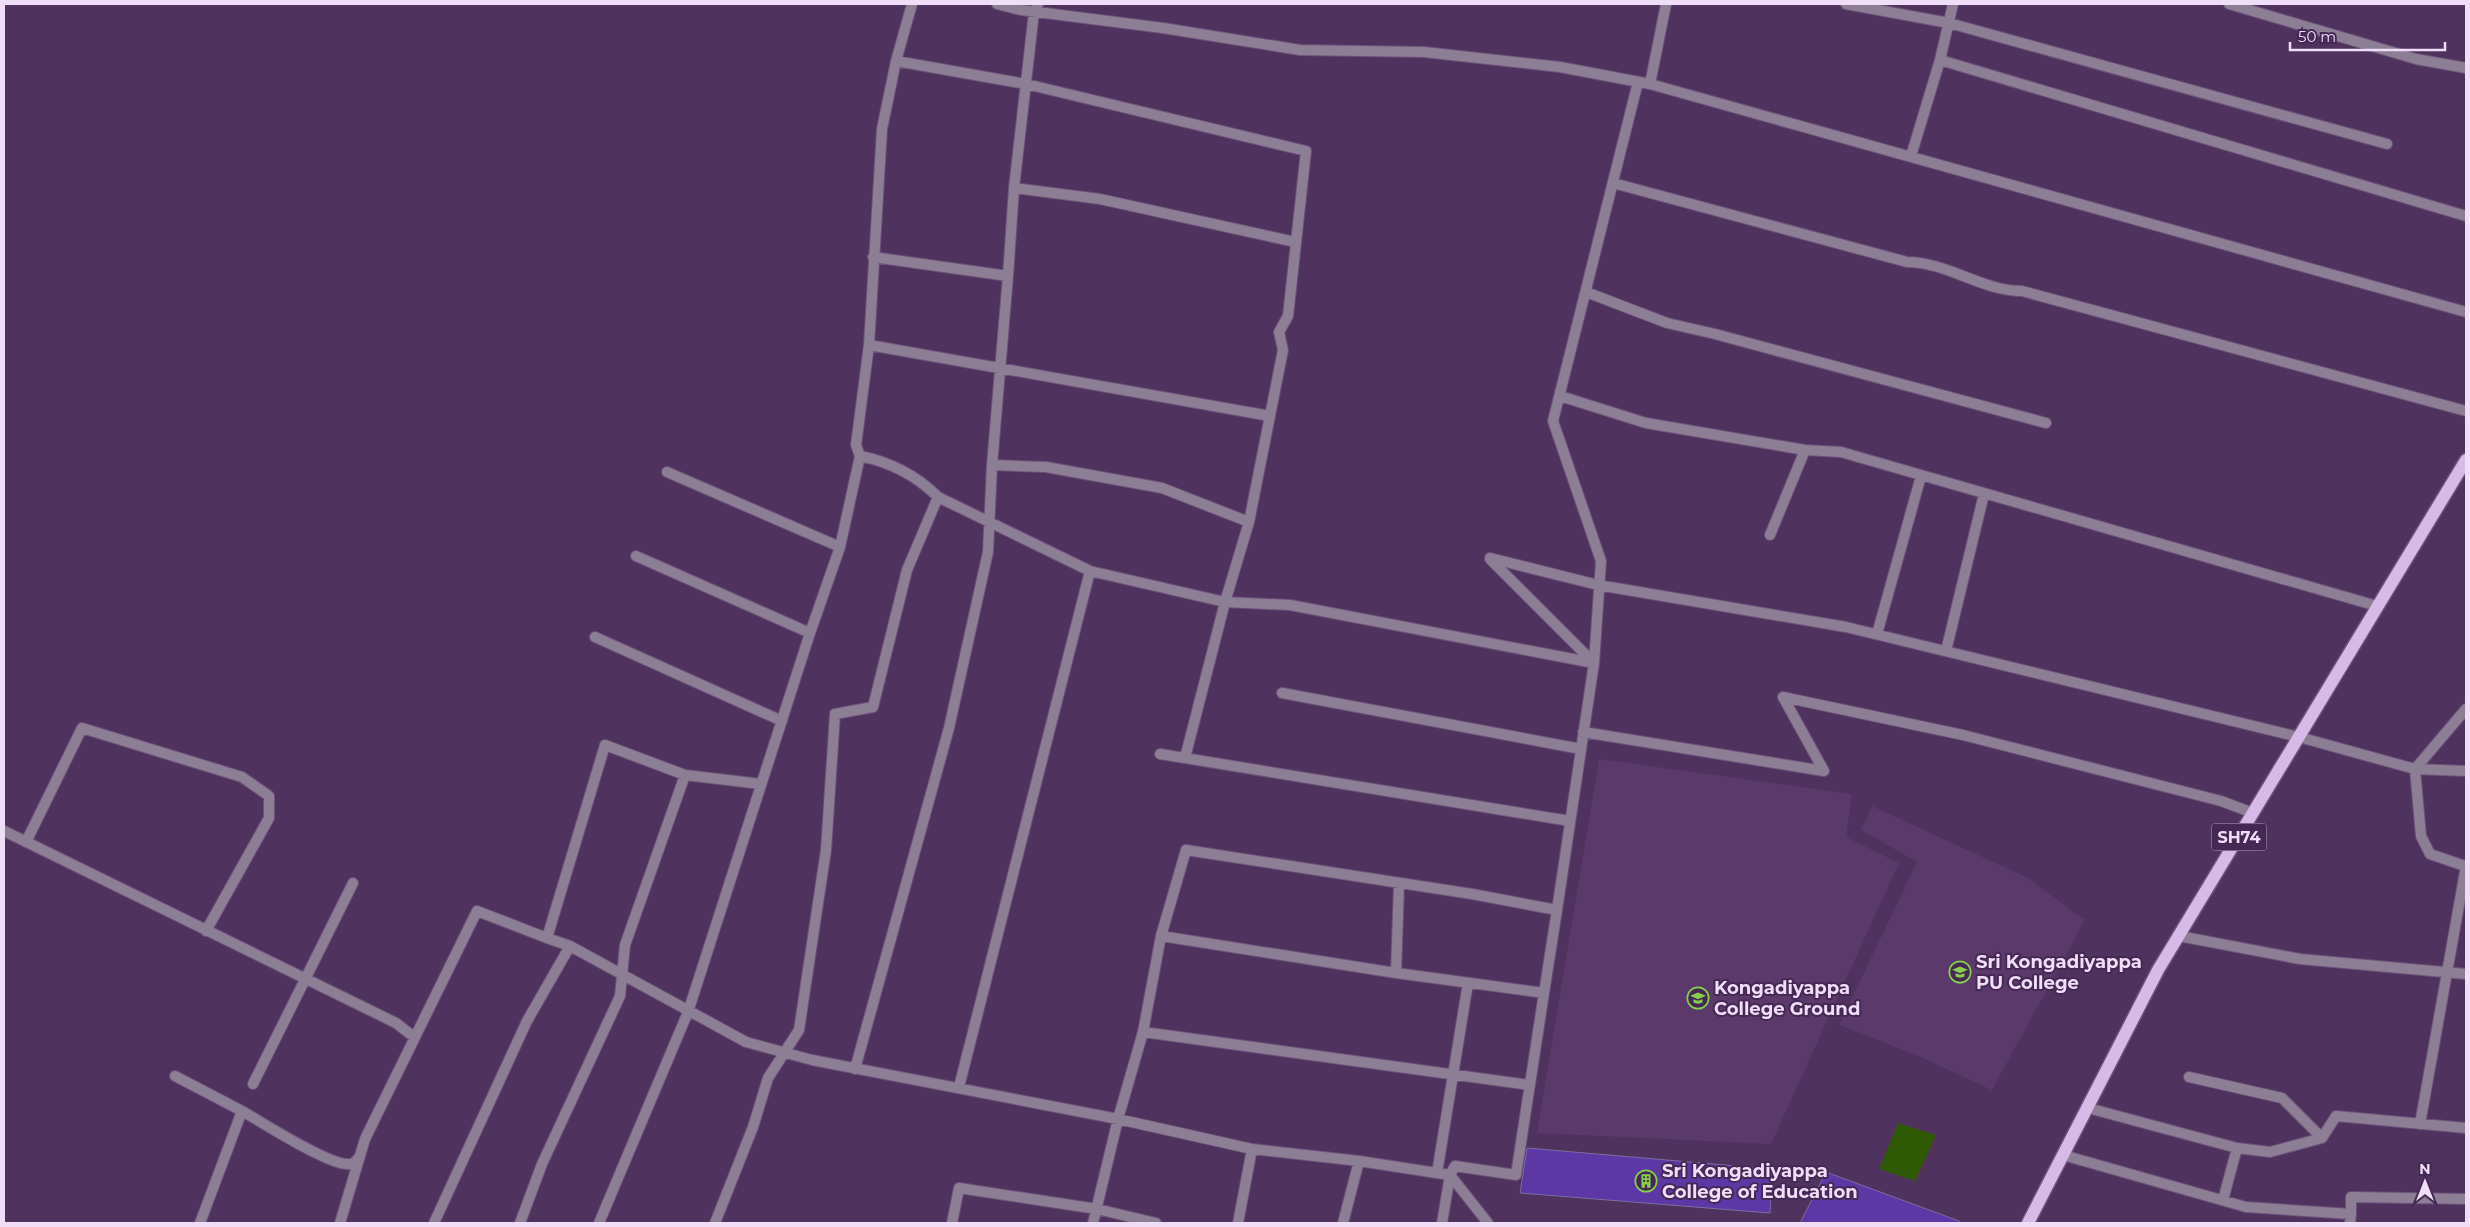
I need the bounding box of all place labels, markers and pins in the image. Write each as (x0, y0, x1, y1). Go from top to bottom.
place label: Sri Kongadiyappa PU College (1976, 951, 2142, 994)
school or university icon: Sri Kongadiyappa PU College (1948, 960, 1972, 984)
place label: Kongadiyappa College Ground (1714, 977, 1860, 1020)
school or university icon: Kongadiyappa College Ground (1686, 986, 1710, 1010)
place label: Sri Kongadiyappa College of Education (1662, 1160, 1858, 1203)
building icon: Sri Kongadiyappa College of Education (1634, 1169, 1658, 1193)

